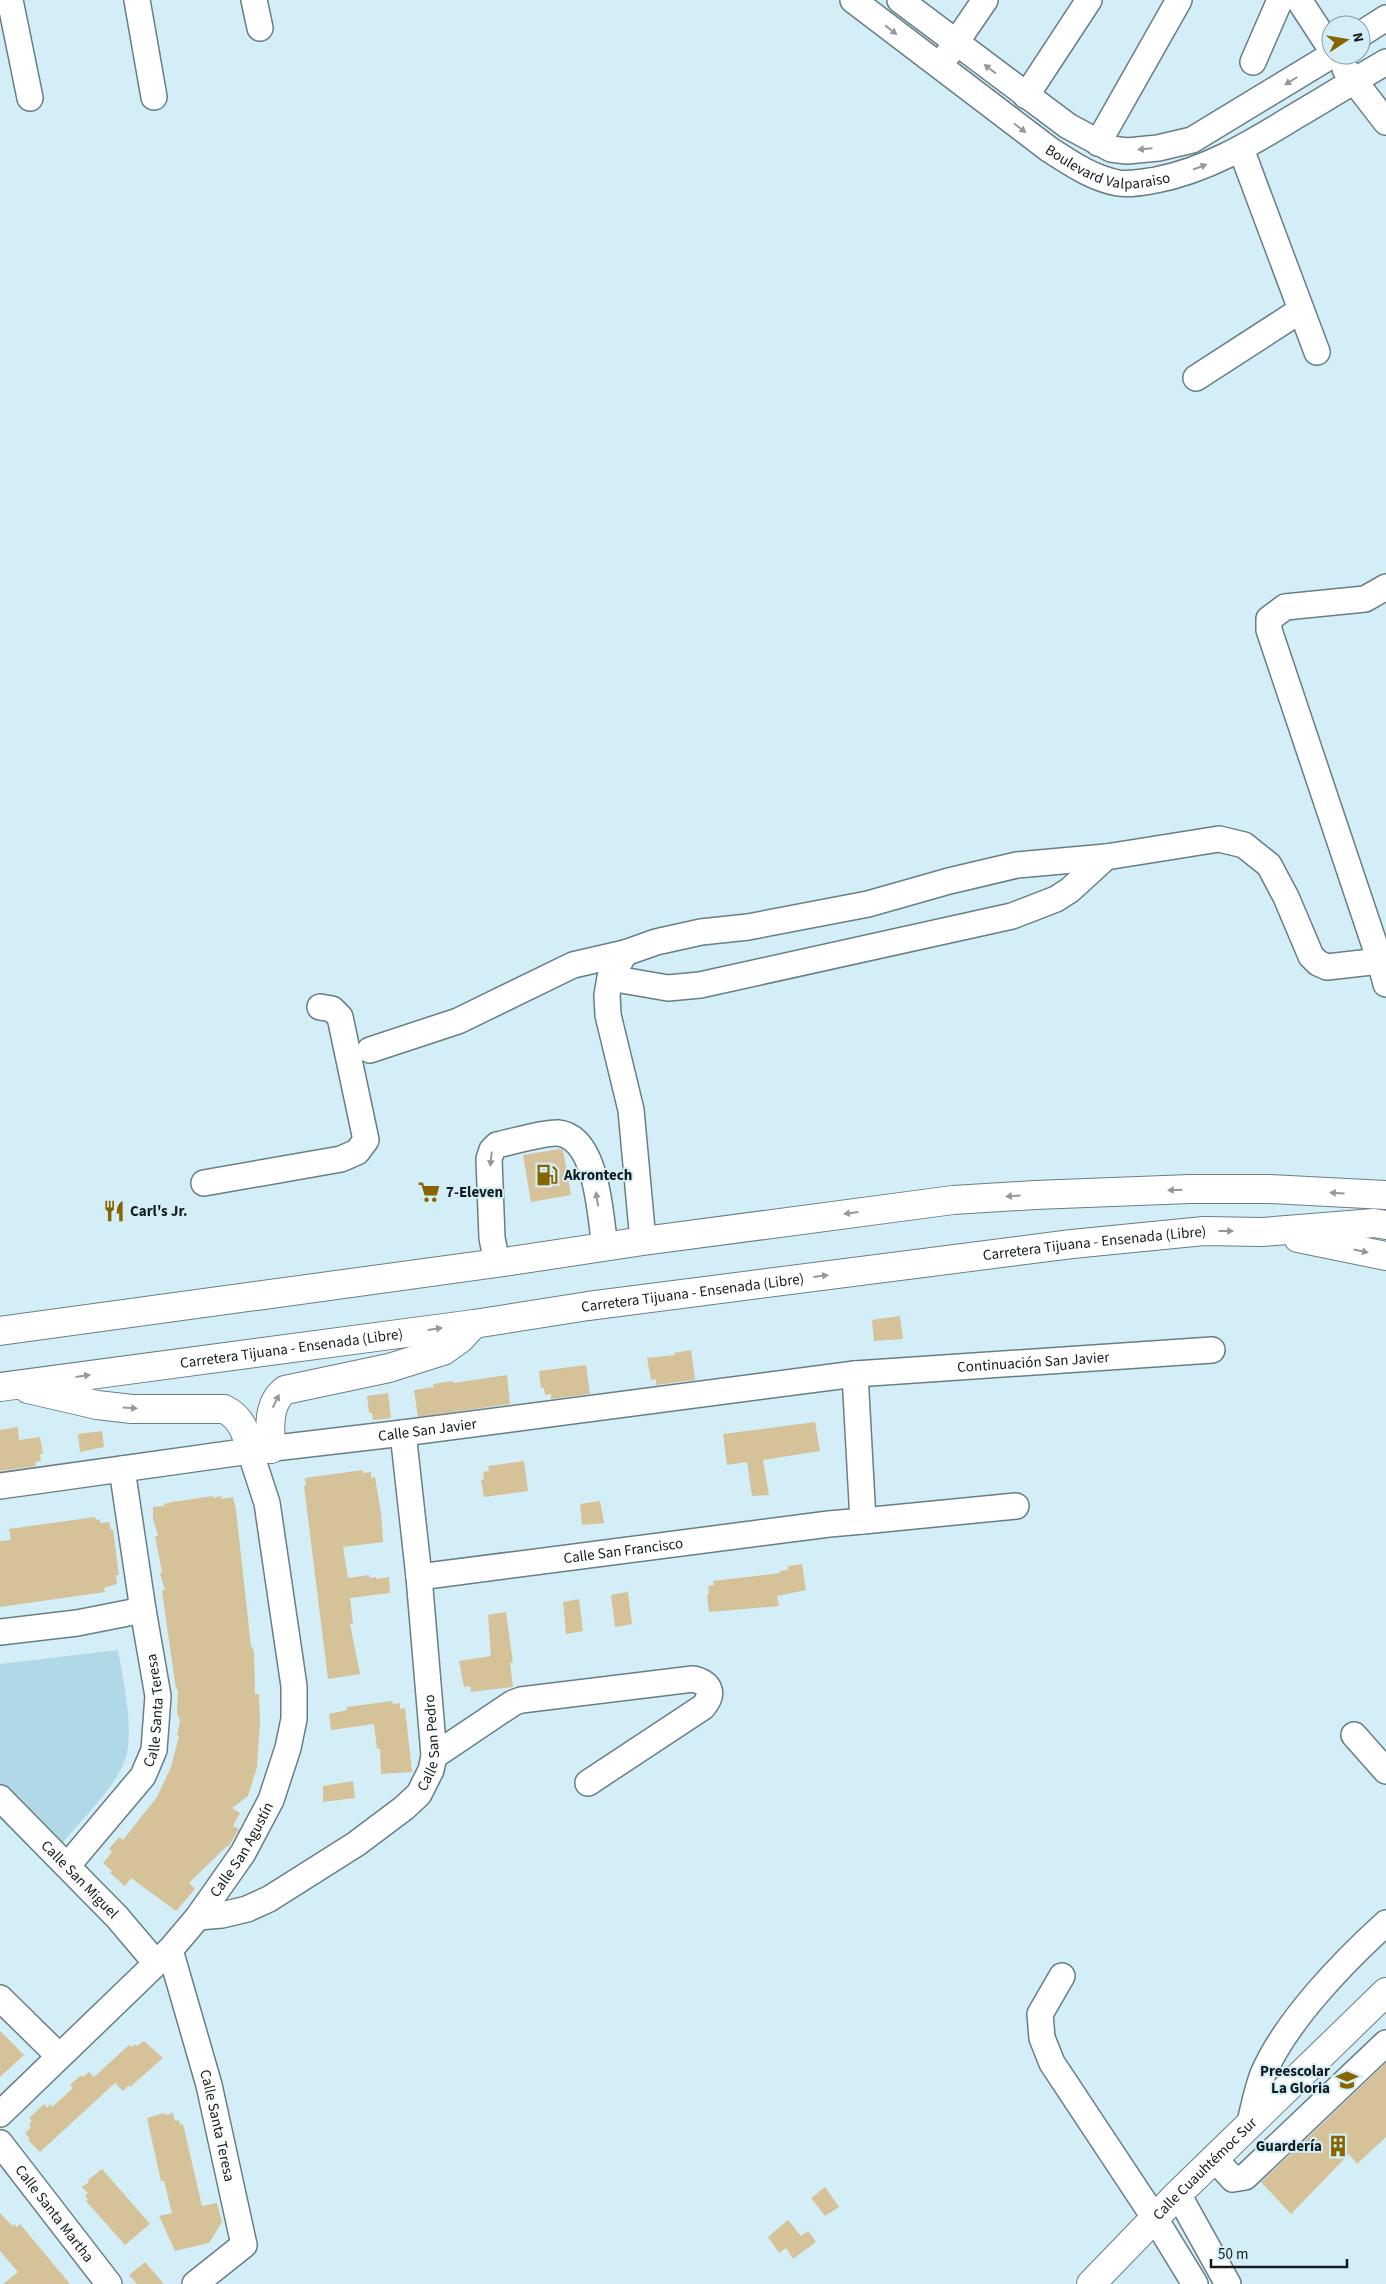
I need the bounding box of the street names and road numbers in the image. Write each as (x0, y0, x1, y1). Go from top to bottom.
street label: Boulevard Valparaiso (1041, 139, 1172, 194)
street label: Carretera Tijuana - Ensenada (Libre) (982, 1220, 1207, 1266)
street label: Carretera Tijuana - Ensenada (Libre) (580, 1268, 805, 1317)
street label: Carretera Tijuana - Ensenada (Libre) (179, 1323, 404, 1373)
street label: Continuación San Javier (956, 1346, 1111, 1378)
street label: Calle San Javier (377, 1413, 479, 1446)
street label: Calle San Francisco (562, 1532, 684, 1569)
street label: Calle Santa Teresa (137, 1652, 169, 1770)
street label: Calle San Pedro (412, 1694, 445, 1795)
street label: Calle San Agustín (205, 1798, 279, 1901)
street label: Calle San Miguel (36, 1835, 124, 1923)
street label: Calle Santa Teresa (195, 2067, 240, 2184)
street label: Calle Cuauhtémoc Sur (1148, 2112, 1262, 2225)
street label: Calle Santa Martha (10, 2160, 99, 2266)

